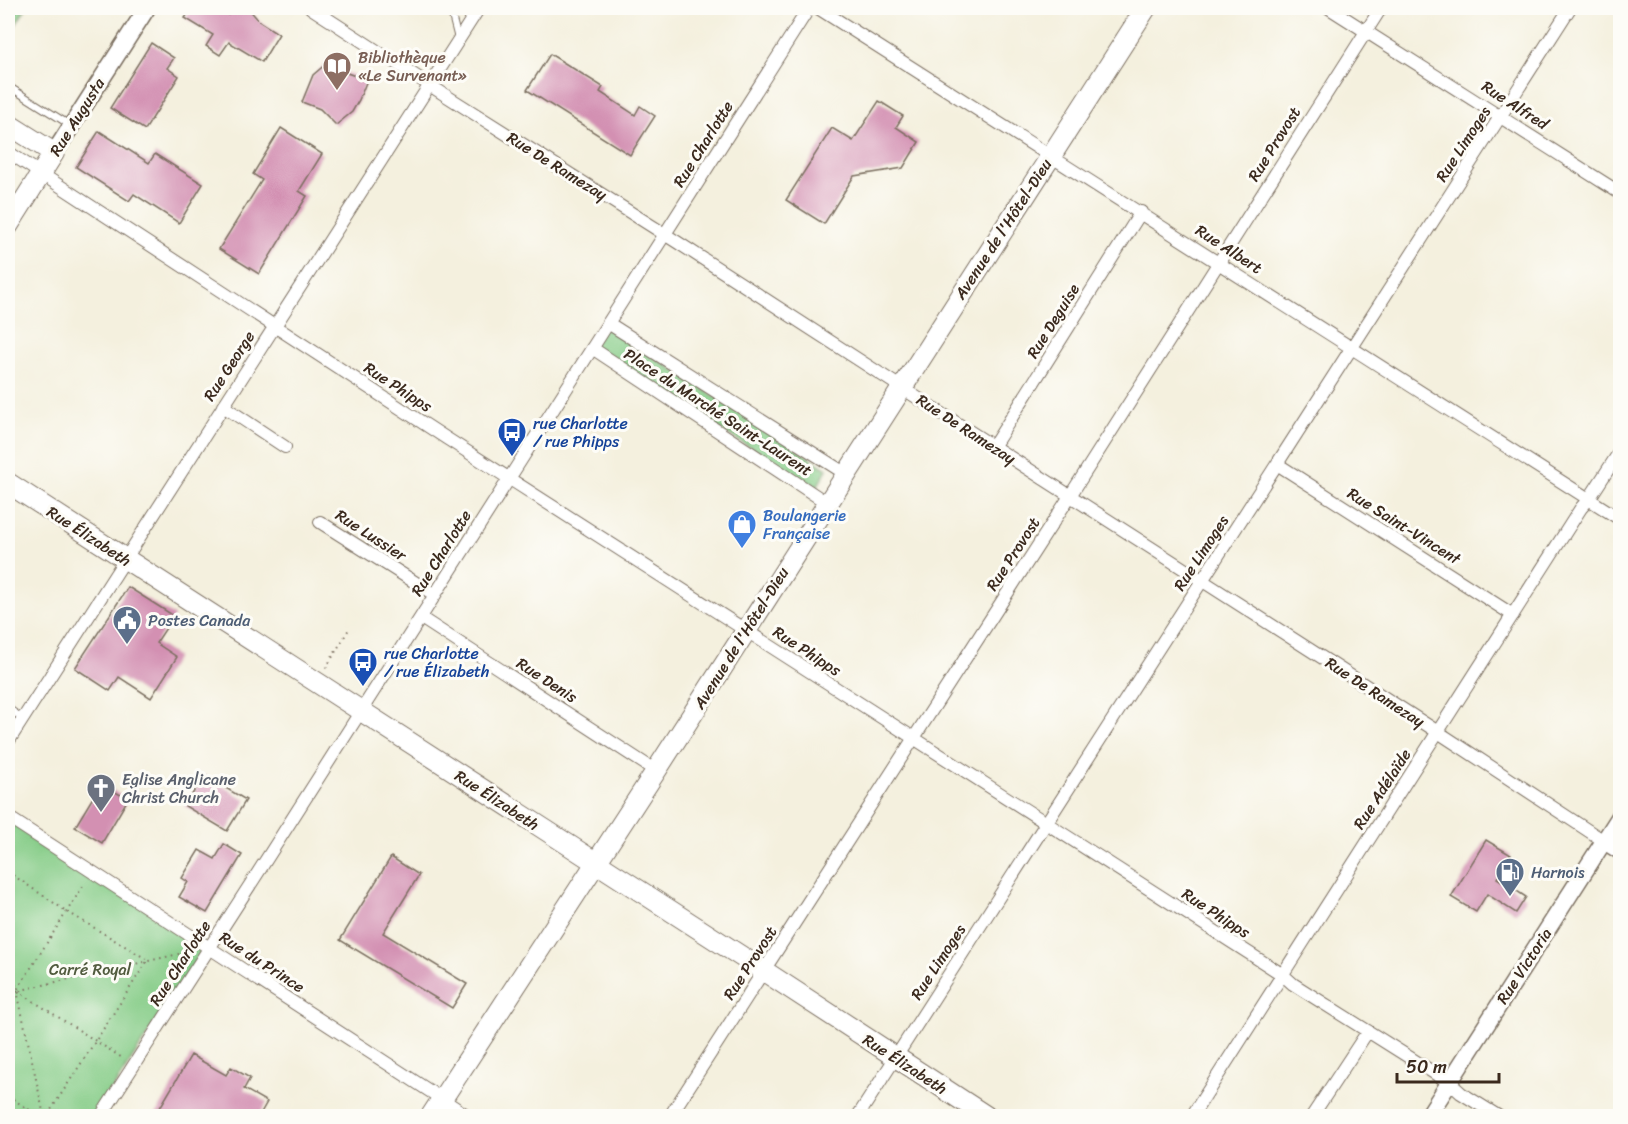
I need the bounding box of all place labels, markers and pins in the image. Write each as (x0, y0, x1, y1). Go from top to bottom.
place label: Bibliothèque «Le Survenant» (358, 43, 467, 90)
library icon: Bibliothèque «Le Survenant» (321, 50, 353, 92)
place label: rue Charlotte / rue Phipps (533, 409, 628, 456)
bus stop icon: rue Charlotte / rue Phipps (496, 416, 528, 458)
place label: Boulangerie Française (763, 501, 846, 548)
shop icon: Boulangerie Française (726, 508, 758, 550)
public building icon: Postes Canada (111, 604, 143, 646)
place label: Postes Canada (148, 606, 251, 635)
place label: rue Charlotte / rue Élizabeth (384, 639, 490, 686)
bus stop icon: rue Charlotte / rue Élizabeth (347, 646, 379, 688)
place label: Eglise Anglicane Christ Church (122, 765, 236, 812)
church icon: Eglise Anglicane Christ Church (85, 772, 117, 814)
fuel station icon: Harnois (1494, 856, 1526, 898)
place label: Harnois (1531, 858, 1585, 887)

